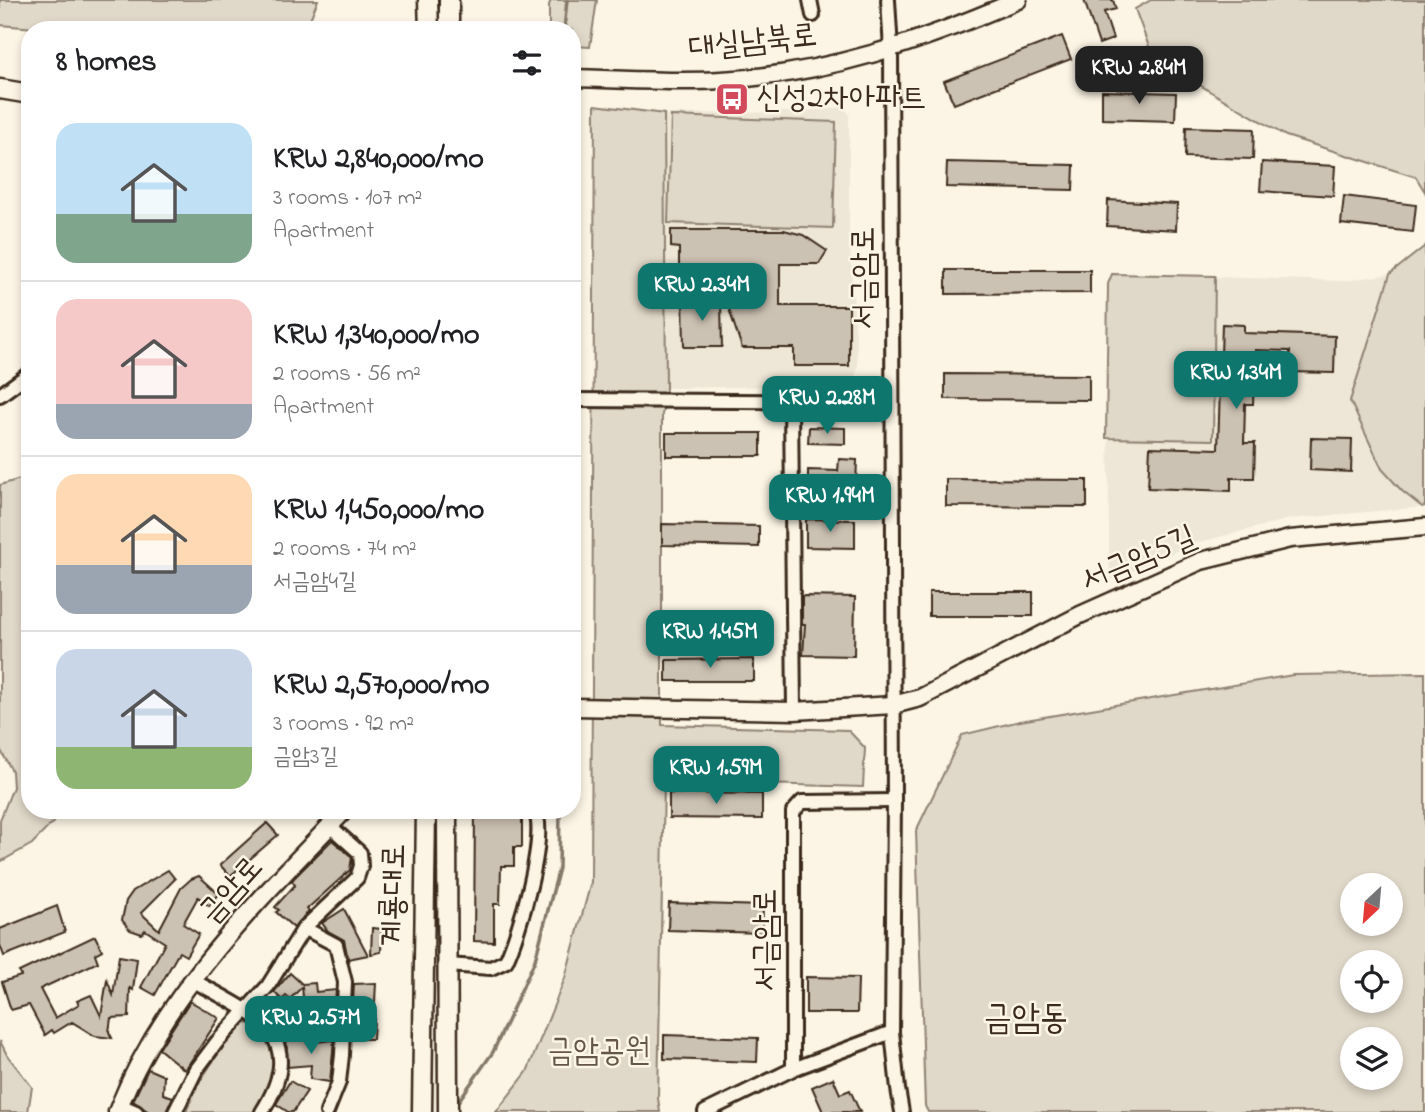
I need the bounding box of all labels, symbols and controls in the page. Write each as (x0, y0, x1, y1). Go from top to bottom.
street label: 대실남북로 (687, 13, 819, 73)
text: 8 homes (56, 41, 157, 85)
icon: filters (508, 44, 546, 82)
pin: KRW 2.84M (1059, 46, 1219, 106)
text: KRW 2.84M (1091, 52, 1187, 85)
place label: 신성2차아파트 (756, 76, 926, 123)
bus stop icon: 신성2차아파트 (713, 80, 751, 118)
text: KRW 2,840,000/mo (273, 138, 484, 182)
icon: home (112, 151, 196, 235)
text: 3 rooms · 107 m² (273, 182, 422, 215)
text: Apartment (273, 215, 374, 248)
street label: 서금암로 (842, 227, 889, 330)
pin: KRW 2.34M (622, 264, 782, 323)
text: KRW 2.34M (654, 269, 750, 302)
text: KRW 1,340,000/mo (273, 314, 480, 358)
icon: home (112, 327, 196, 411)
pin: KRW 1.34M (1156, 352, 1316, 411)
text: KRW 1.34M (1190, 357, 1282, 390)
text: 2 rooms · 56 m² (273, 358, 421, 391)
pin: KRW 2.28M (747, 376, 907, 436)
text: KRW 2.28M (778, 382, 876, 415)
text: Apartment (273, 391, 374, 424)
pin: KRW 1.94M (750, 475, 910, 534)
text: KRW 1.94M (785, 480, 875, 513)
text: KRW 1,450,000/mo (273, 489, 484, 533)
icon: home (112, 502, 196, 586)
street label: 서금암5길 (1074, 515, 1204, 605)
text: 2 rooms · 74 m² (273, 533, 417, 566)
text: 서금암4길 (273, 566, 357, 599)
pin: KRW 1.45M (630, 610, 790, 670)
text: KRW 1.45M (662, 616, 758, 649)
text: KRW 2,570,000/mo (273, 664, 490, 708)
icon: home (112, 677, 196, 761)
text: 3 rooms · 92 m² (273, 708, 414, 741)
text: 금암3길 (273, 741, 338, 774)
pin: KRW 1.59M (636, 746, 796, 806)
text: KRW 1.59M (669, 752, 763, 785)
street label: 계룡대로 (371, 843, 419, 947)
street label: 금암로 (189, 847, 275, 935)
north arrow (1340, 873, 1404, 936)
map controls (1340, 873, 1403, 1090)
street label: 서금암로 (744, 889, 791, 992)
button: locate (1340, 950, 1403, 1013)
district label: 금암동 (984, 994, 1068, 1045)
pin: KRW 2.57M (231, 996, 391, 1056)
text: KRW 2.57M (261, 1002, 361, 1035)
button: layers (1340, 1027, 1403, 1090)
park label: 금암공원 (548, 1029, 651, 1076)

